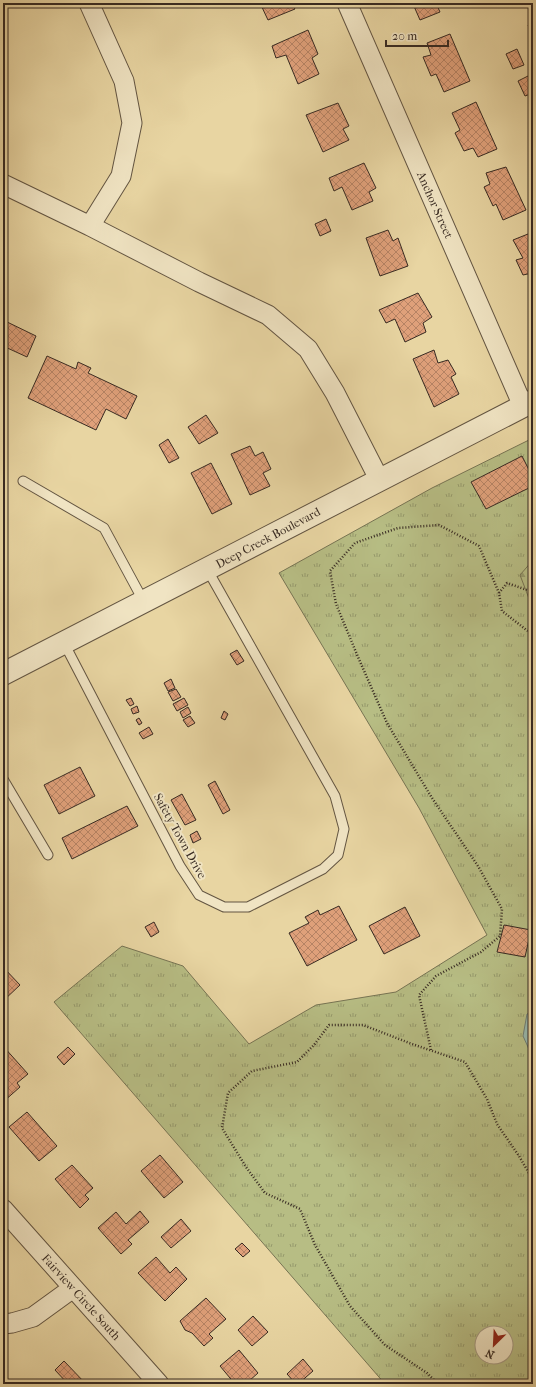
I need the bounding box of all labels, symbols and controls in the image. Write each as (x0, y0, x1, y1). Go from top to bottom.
scale bar (386, 22, 448, 48)
text: 20 m (392, 29, 417, 43)
street label: Anchor Street (414, 168, 456, 241)
street label: Deep Creek Boulevard (213, 504, 323, 571)
street label: Safety Town Drive (151, 791, 209, 881)
street label: Fairview Circle South (39, 1251, 123, 1343)
north arrow (474, 1325, 514, 1365)
text: N (483, 1346, 497, 1361)

